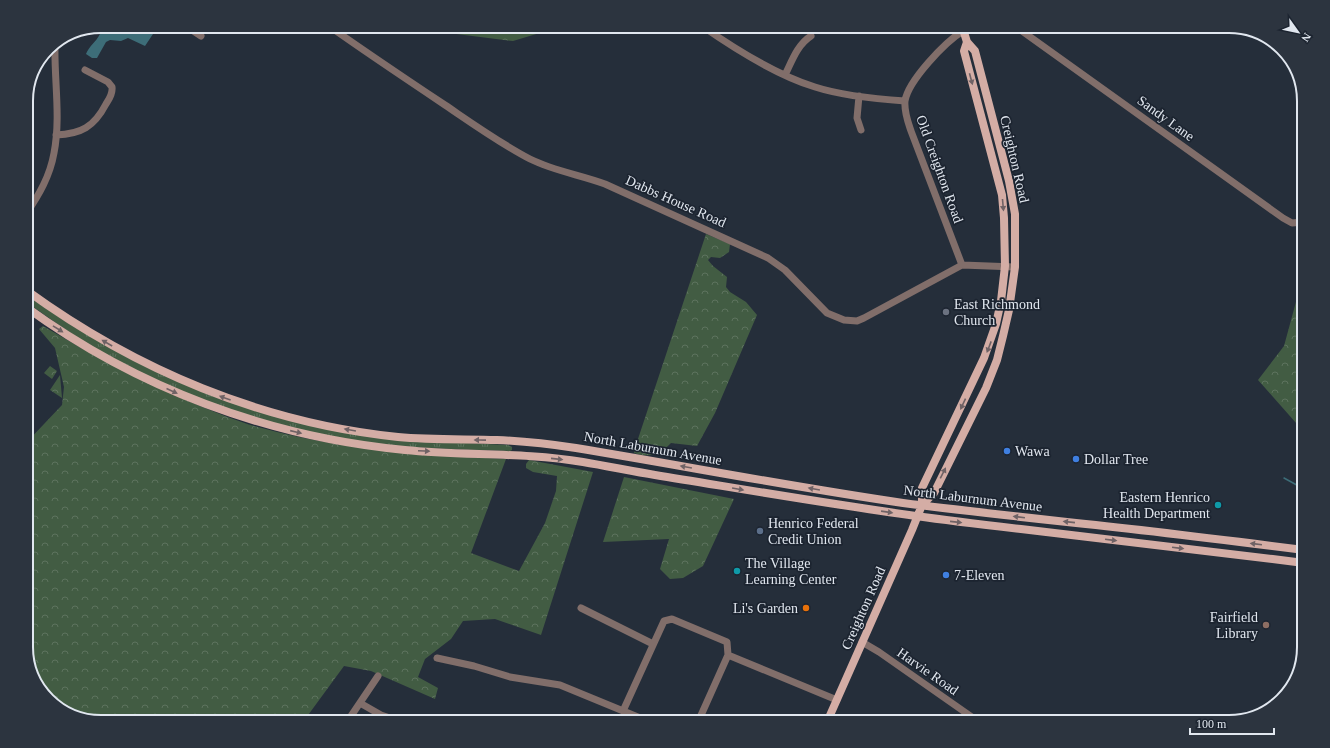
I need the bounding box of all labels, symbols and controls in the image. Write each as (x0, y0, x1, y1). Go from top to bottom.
north arrow (1278, 12, 1318, 52)
text: N (1299, 31, 1314, 44)
one-way arrow (968, 73, 974, 85)
street label: Sandy Lane (1134, 93, 1197, 144)
street label: Old Creighton Road (913, 113, 966, 225)
street label: Creighton Road (997, 114, 1032, 204)
street label: Dabbs House Road (623, 173, 728, 230)
one-way arrow (1000, 199, 1006, 211)
place label: East Richmond Church (954, 297, 1040, 328)
marker: East Richmond Church (941, 307, 951, 317)
one-way arrow (53, 325, 63, 333)
one-way arrow (101, 340, 113, 347)
one-way arrow (985, 342, 991, 354)
one-way arrow (167, 388, 178, 394)
one-way arrow (218, 394, 230, 400)
one-way arrow (960, 398, 966, 409)
one-way arrow (344, 427, 357, 433)
one-way arrow (290, 429, 302, 435)
street label: North Laburnum Avenue (583, 429, 723, 468)
one-way arrow (473, 437, 486, 443)
place label: Wawa (1015, 444, 1050, 459)
marker: Wawa (1002, 446, 1012, 456)
one-way arrow (418, 448, 430, 455)
place label: Dollar Tree (1084, 452, 1148, 467)
marker: Dollar Tree (1071, 454, 1081, 464)
one-way arrow (551, 456, 563, 462)
one-way arrow (680, 464, 692, 470)
one-way arrow (940, 467, 947, 479)
street label: North Laburnum Avenue (903, 483, 1043, 514)
one-way arrow (808, 485, 820, 491)
one-way arrow (731, 486, 744, 492)
place label: Eastern Henrico Health Department (1103, 490, 1210, 521)
marker: Eastern Henrico Health Department (1213, 500, 1223, 510)
one-way arrow (881, 509, 893, 515)
one-way arrow (1013, 514, 1025, 520)
place label: Henrico Federal Credit Union (768, 516, 859, 547)
one-way arrow (950, 518, 962, 525)
one-way arrow (1063, 519, 1075, 525)
marker: Henrico Federal Credit Union (755, 526, 765, 536)
one-way arrow (1105, 537, 1117, 543)
one-way arrow (1250, 541, 1262, 547)
one-way arrow (1171, 545, 1184, 551)
place label: The Village Learning Center (745, 556, 837, 587)
street label: Creighton Road (838, 564, 888, 652)
marker: The Village Learning Center (732, 566, 742, 576)
place label: 7-Eleven (954, 568, 1005, 583)
marker: 7-Eleven (941, 570, 951, 580)
place label: Li's Garden (733, 601, 798, 616)
marker: Li's Garden (801, 603, 811, 613)
place label: Fairfield Library (1210, 610, 1258, 641)
marker: Fairfield Library (1261, 620, 1271, 630)
street label: Harvie Road (894, 645, 961, 698)
scale bar (1190, 710, 1274, 736)
text: 100 m (1196, 717, 1227, 731)

